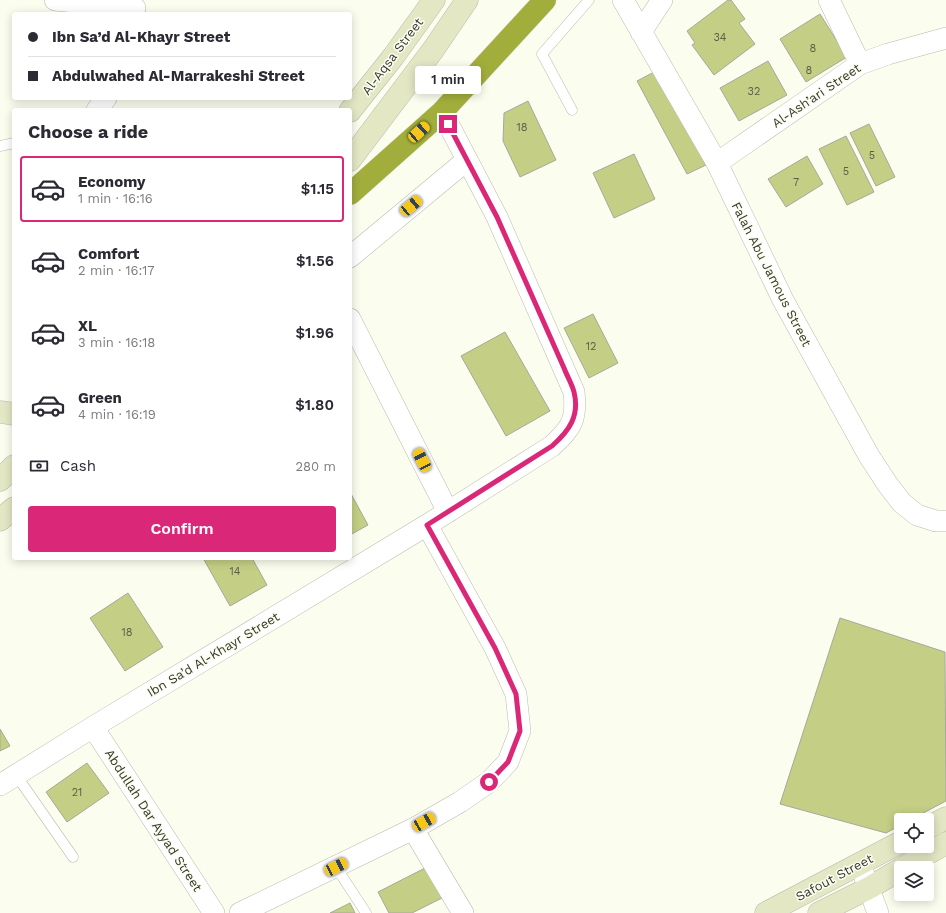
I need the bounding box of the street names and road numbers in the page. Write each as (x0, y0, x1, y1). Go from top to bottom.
street label: Al-Aqsa Street (359, 14, 427, 98)
street label: Al-Ash’ari Street (769, 60, 864, 131)
street label: Falah Abu Jamous Street (729, 200, 815, 349)
street label: Ibn Sa’d Al-Khayr Street (144, 609, 283, 700)
street label: Abdullah Dar Ayyad Street (102, 746, 206, 895)
street label: Safout Street (793, 851, 876, 904)

